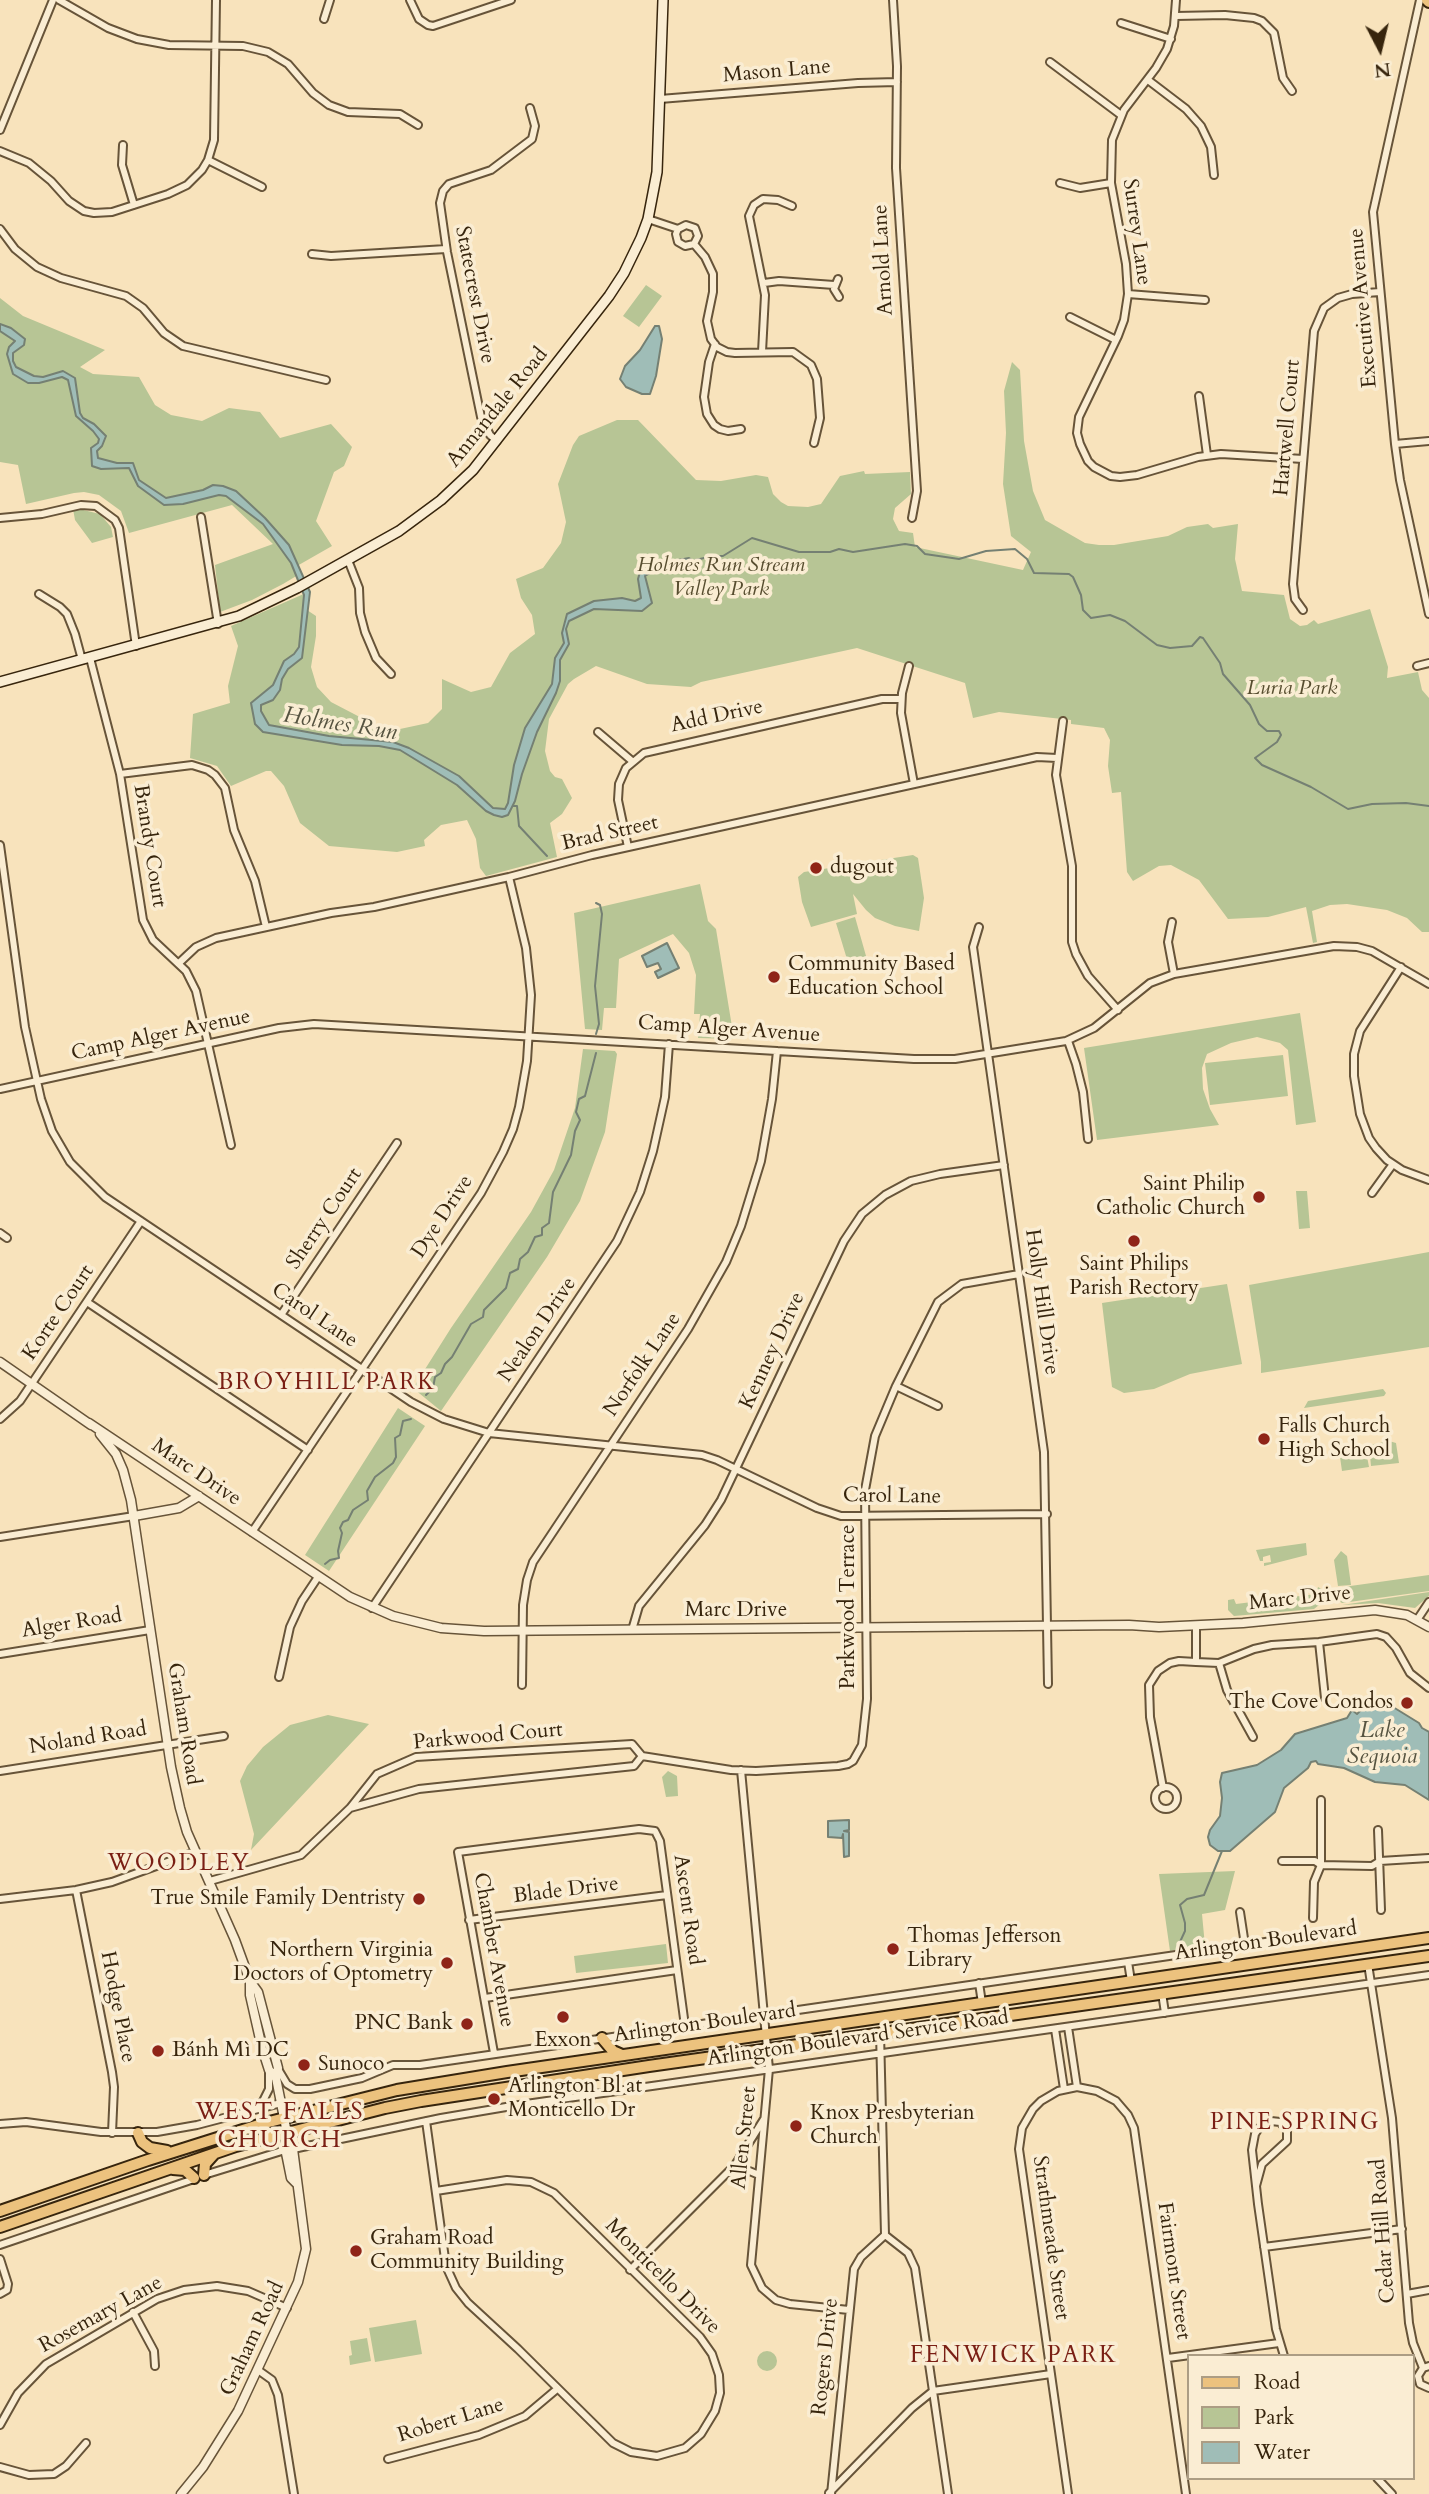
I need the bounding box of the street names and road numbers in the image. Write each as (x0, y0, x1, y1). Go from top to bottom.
street label: Mason Lane (722, 55, 832, 89)
street label: Surrey Lane (1116, 177, 1156, 287)
street label: Arnold Lane (869, 204, 899, 316)
street label: Statecrest Drive (448, 224, 500, 366)
street label: Executive Avenue (1344, 227, 1384, 389)
street label: Annandale Road (442, 343, 554, 473)
street label: Hartwell Court (1269, 359, 1307, 497)
street label: Add Drive (669, 695, 765, 739)
street label: Brandy Court (127, 783, 171, 909)
street label: Brad Street (559, 811, 661, 857)
street label: Camp Alger Avenue (69, 1005, 253, 1067)
street label: Camp Alger Avenue (637, 1011, 821, 1049)
street label: Sherry Court (282, 1164, 368, 1274)
street label: Dye Drive (407, 1171, 479, 1263)
street label: Holly Hill Drive (1018, 1228, 1064, 1376)
street label: Korte Court (18, 1260, 100, 1366)
street label: Nealon Drive (494, 1273, 582, 1387)
street label: Carol Lane (266, 1278, 362, 1354)
street label: Kenney Drive (735, 1289, 811, 1413)
street label: Norfolk Lane (599, 1308, 687, 1422)
street label: Marc Drive (146, 1434, 246, 1512)
street label: Carol Lane (843, 1484, 941, 1510)
street label: Parkwood Terrace (836, 1524, 862, 1690)
street label: Marc Drive (1248, 1581, 1352, 1617)
street label: Marc Drive (685, 1598, 787, 1624)
street label: Alger Road (20, 1604, 124, 1644)
street label: Graham Road (161, 1661, 205, 1787)
street label: Noland Road (27, 1717, 149, 1761)
street label: Parkwood Court (412, 1718, 564, 1756)
street label: Ascent Road (667, 1853, 707, 1967)
street label: Chamber Avenue (467, 1871, 519, 2029)
street label: Blade Drive (512, 1872, 620, 1910)
street label: Arlington Boulevard (1173, 1917, 1359, 1967)
street label: Hodge Place (94, 1949, 140, 2065)
street label: Arlington Boulevard (612, 1999, 798, 2049)
street label: Arlington Boulevard Service Road (705, 2005, 1011, 2073)
street label: Allen Street (727, 2085, 763, 2191)
street label: Strathmeade Street (1026, 2154, 1074, 2322)
street label: Cedar Hill Road (1366, 2158, 1402, 2304)
street label: Fairmont Street (1151, 2201, 1195, 2341)
street label: Monticello Drive (599, 2214, 725, 2340)
street label: Rosemary Lane (35, 2271, 167, 2359)
street label: Graham Road (215, 2278, 291, 2400)
street label: Rogers Drive (807, 2297, 845, 2417)
street label: Robert Lane (395, 2393, 507, 2449)

